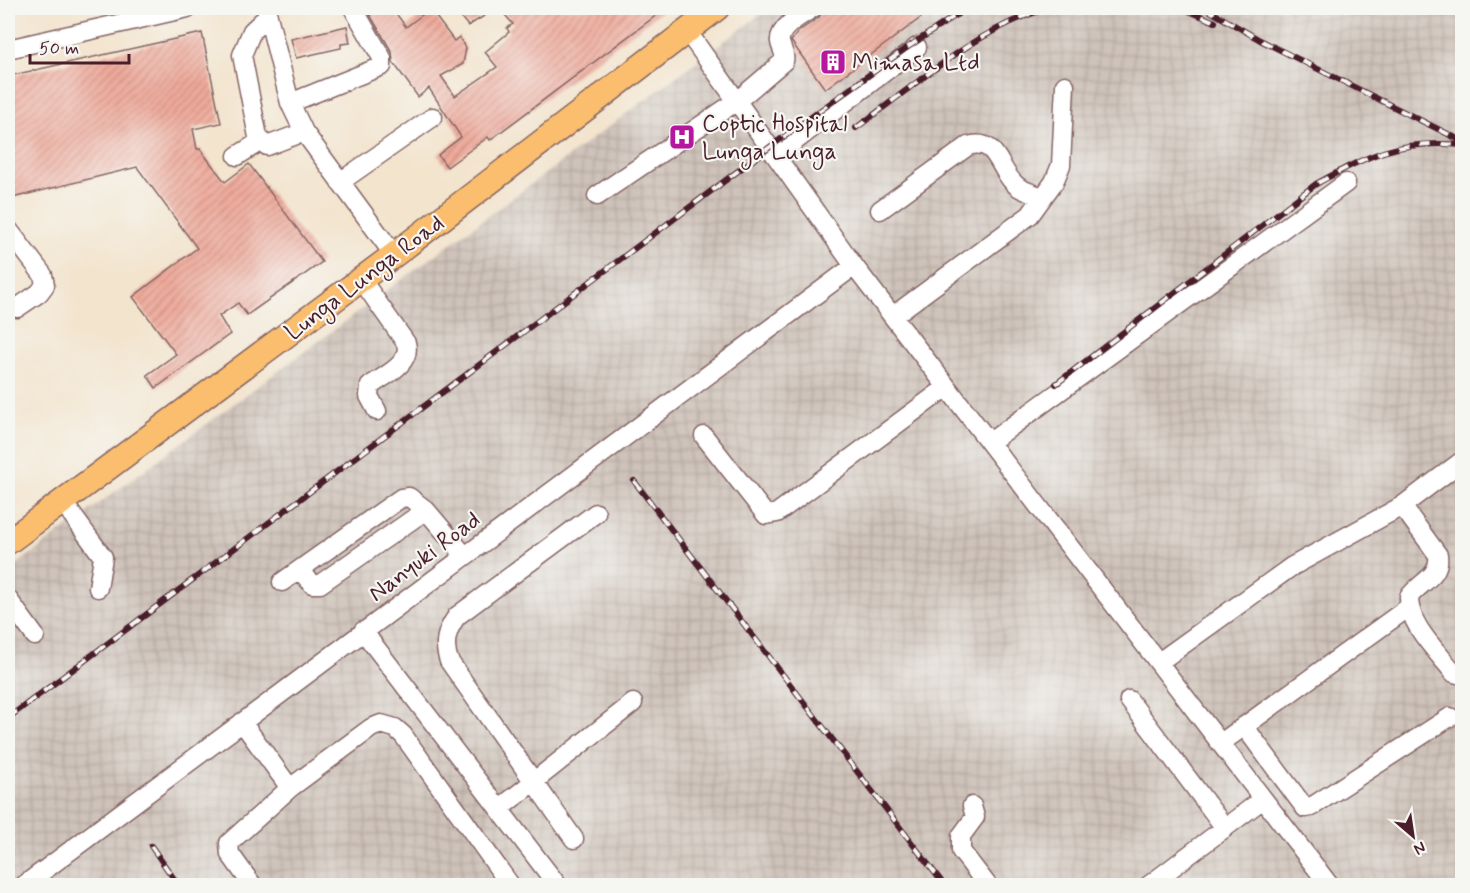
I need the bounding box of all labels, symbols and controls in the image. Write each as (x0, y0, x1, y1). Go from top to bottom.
scale bar (30, 27, 129, 65)
text: 50 m (39, 37, 79, 61)
building icon: Mimasa Ltd (818, 47, 848, 77)
place label: Mimasa Ltd (852, 48, 980, 79)
place label: Coptic Hospital Lunga Lunga (702, 109, 848, 170)
hospital icon: Coptic Hospital Lunga Lunga (667, 122, 697, 152)
street label: Lunga Lunga Road (279, 208, 452, 350)
street label: Nanyuki Road (363, 505, 487, 610)
north arrow (1383, 806, 1443, 866)
text: N (1410, 836, 1429, 860)

